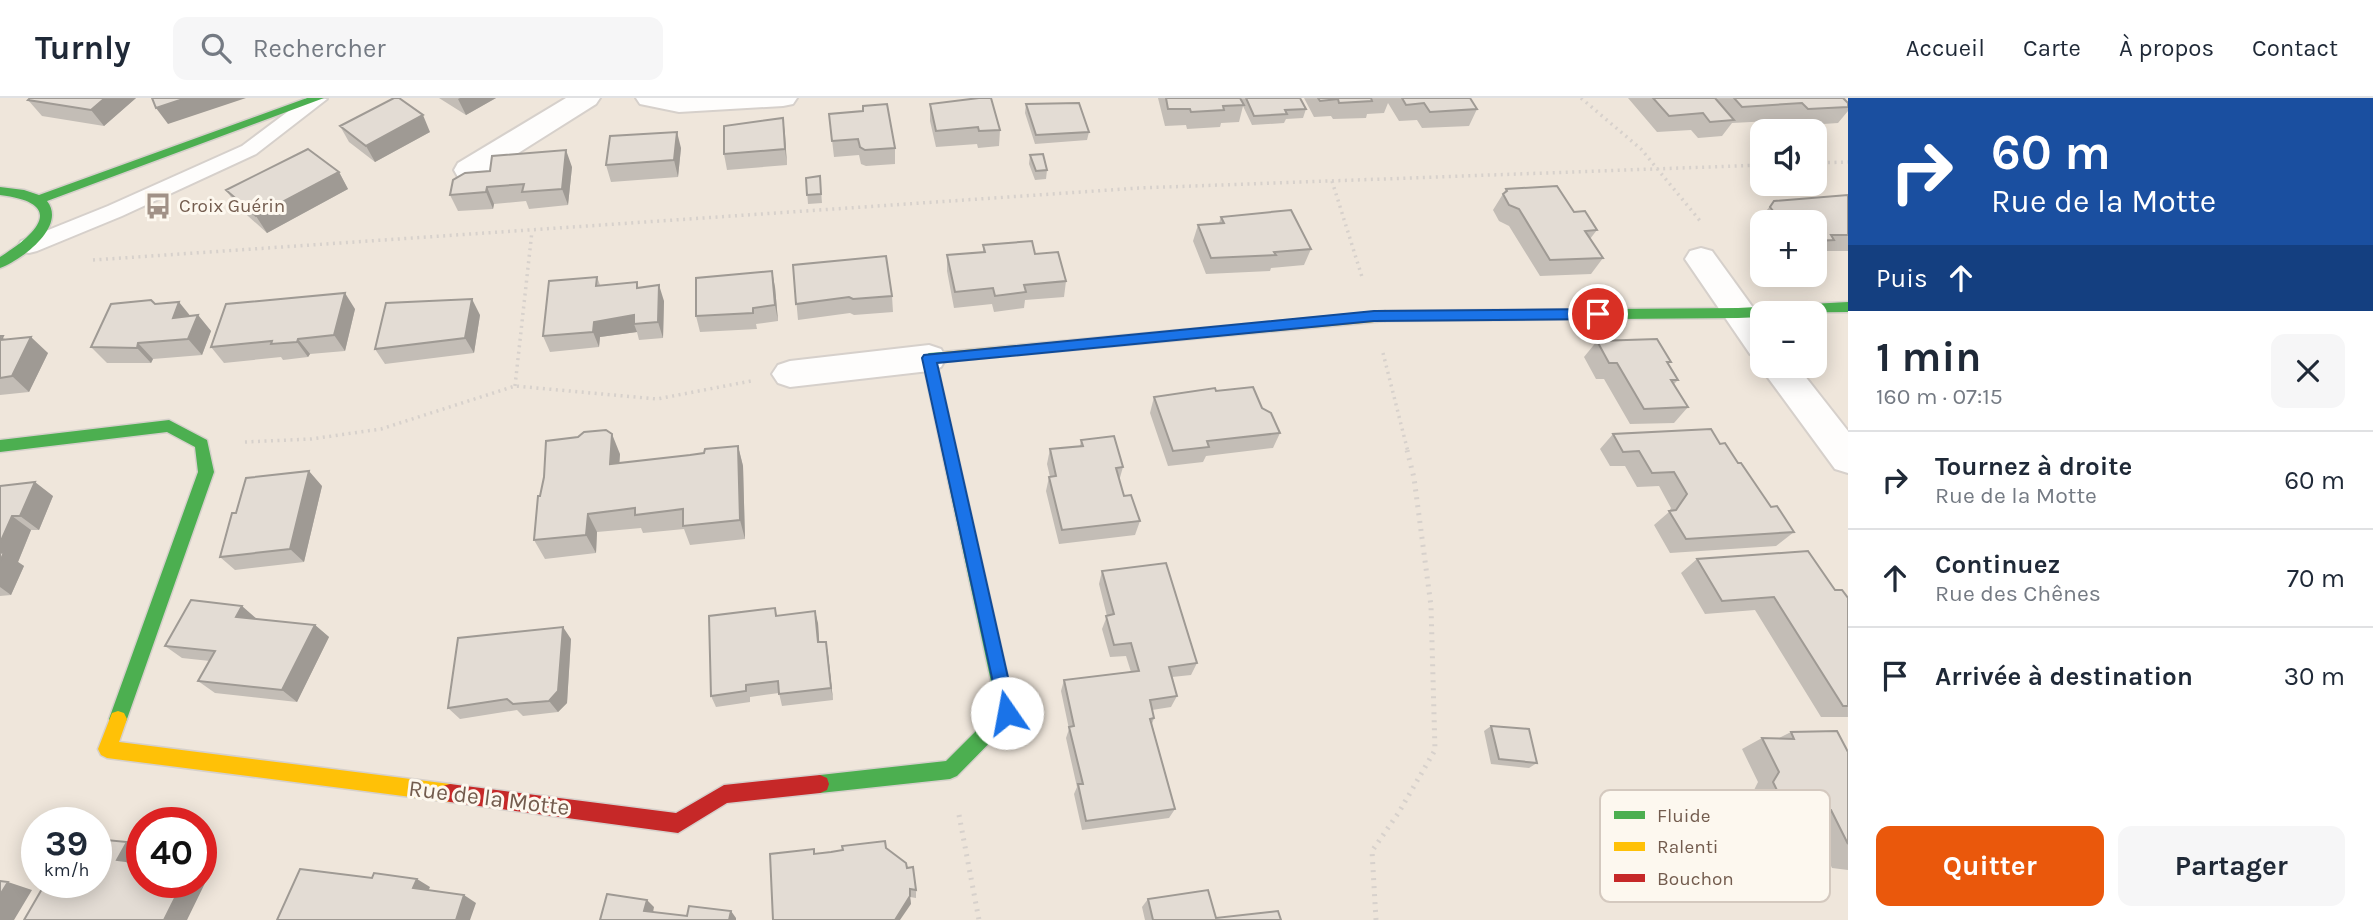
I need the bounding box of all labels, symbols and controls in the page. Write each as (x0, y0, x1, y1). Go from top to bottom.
search box (173, 17, 663, 80)
text: Turnly (35, 29, 131, 67)
icon: search (197, 29, 235, 67)
text: Rechercher (253, 33, 386, 64)
text: Accueil (1906, 34, 1985, 62)
text: Carte (2023, 34, 2081, 62)
text: À propos (2119, 34, 2214, 62)
text: Contact (2252, 34, 2338, 62)
map controls (1750, 119, 1827, 378)
button: sound (1750, 119, 1827, 196)
text: 60 m (1991, 124, 2111, 181)
icon: right (1876, 126, 1967, 217)
text: Rue de la Motte (1991, 183, 2216, 220)
bus stop icon: Croix Guérin (143, 191, 173, 221)
place label: Croix Guérin (179, 195, 285, 217)
button: + (1750, 210, 1827, 287)
icon: ahead (1942, 259, 1980, 297)
text: Puis (1876, 263, 1928, 294)
pin (1568, 284, 1628, 344)
icon: arrive (1579, 295, 1617, 333)
button: − (1750, 301, 1827, 378)
text: 1 min (1876, 332, 1981, 382)
button: close (2271, 334, 2345, 408)
text: 160 m · 07:15 (1876, 383, 2003, 410)
text: Tournez à droite (1935, 451, 2132, 482)
icon: right (1876, 461, 1914, 499)
text: 60 m (2284, 465, 2345, 496)
text: Rue de la Motte (1935, 482, 2097, 509)
text: Continuez (1935, 549, 2060, 580)
icon: ahead (1876, 559, 1914, 597)
text: 70 m (2287, 563, 2345, 594)
text: Rue des Chênes (1935, 580, 2101, 607)
icon: arrive (1876, 657, 1914, 695)
text: Arrivée à destination (1935, 661, 2193, 692)
text: 30 m (2284, 661, 2345, 692)
position arrow (970, 676, 1044, 750)
street label: Rue de la Motte (407, 775, 571, 821)
legend (1600, 790, 1830, 902)
text: Fluide (1657, 805, 1710, 827)
speed limit sign: 40 (126, 807, 217, 898)
text: 39 (45, 823, 88, 864)
button: Quitter (1876, 826, 2104, 906)
button: Partager (2118, 826, 2345, 906)
text: Ralenti (1657, 836, 1718, 858)
text: km/h (44, 859, 89, 881)
text: Bouchon (1657, 868, 1734, 890)

